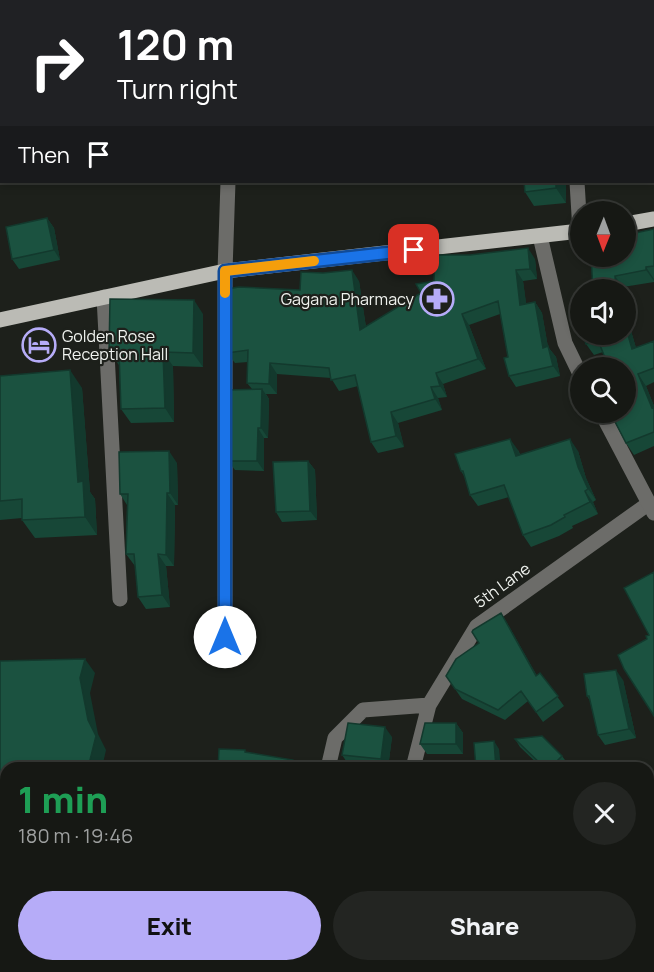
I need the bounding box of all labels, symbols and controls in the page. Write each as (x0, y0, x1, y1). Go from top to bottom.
text: 120 m (117, 15, 234, 73)
icon: right (18, 24, 96, 102)
text: Turn right (117, 70, 238, 107)
icon: arrive (82, 138, 115, 171)
text: Then (18, 140, 70, 170)
north arrow (570, 201, 636, 267)
map controls (570, 201, 636, 423)
pin (388, 224, 439, 275)
icon: arrive (397, 233, 430, 266)
button: sound (570, 279, 636, 345)
pharmacy icon: Gagana Pharmacy (419, 281, 455, 317)
place label: Gagana Pharmacy (281, 288, 415, 310)
place label: Golden Rose Reception Hall (62, 325, 168, 365)
hotel icon: Golden Rose Reception Hall (21, 327, 57, 363)
button: search (570, 357, 636, 423)
street label: 5th Lane (470, 557, 534, 613)
position arrow (193, 605, 257, 669)
text: 1 min (18, 775, 108, 824)
button: close (573, 782, 636, 845)
text: 180 m · 19:46 (18, 822, 134, 849)
button: Exit (18, 891, 321, 960)
button: Share (333, 891, 636, 960)

